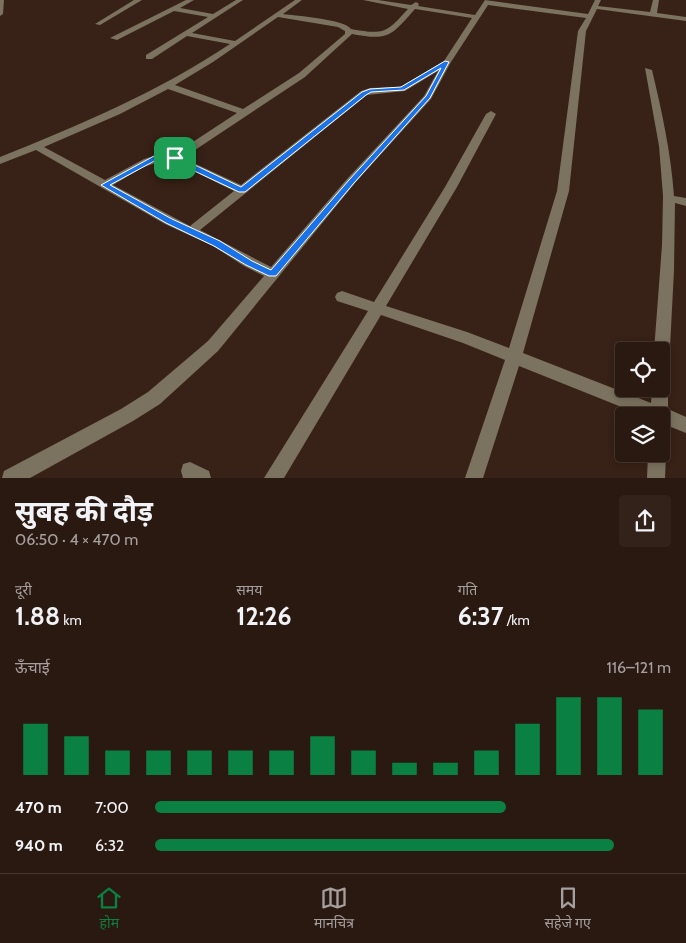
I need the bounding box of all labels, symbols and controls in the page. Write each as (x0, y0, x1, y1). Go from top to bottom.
pin (154, 137, 196, 179)
icon: arrive (161, 144, 189, 172)
map controls (615, 342, 670, 462)
button: locate (615, 342, 670, 397)
button: layers (615, 407, 670, 462)
text: सुबह की दौड़ (15, 494, 153, 528)
button: share (619, 495, 671, 547)
text: 06:50 · 4 × 470 m (15, 530, 138, 549)
text: दूरी (15, 581, 32, 599)
text: समय (236, 581, 262, 599)
text: गति (458, 581, 477, 599)
text: 1.88 (15, 601, 60, 631)
text: 12:26 (236, 601, 292, 631)
text: 6:37 (458, 601, 503, 631)
text: km (60, 611, 82, 629)
text: /km (503, 611, 530, 629)
text: ऊँचाई (15, 658, 50, 677)
text: 116–121 m (607, 658, 671, 677)
text: 470 m (15, 798, 62, 817)
text: 7:00 (95, 798, 129, 817)
text: 940 m (15, 836, 63, 855)
text: 6:32 (95, 836, 124, 855)
tab: होम (95, 884, 123, 934)
tab: मानचित्र (314, 884, 354, 934)
tab: सहेजे गए (545, 884, 591, 934)

